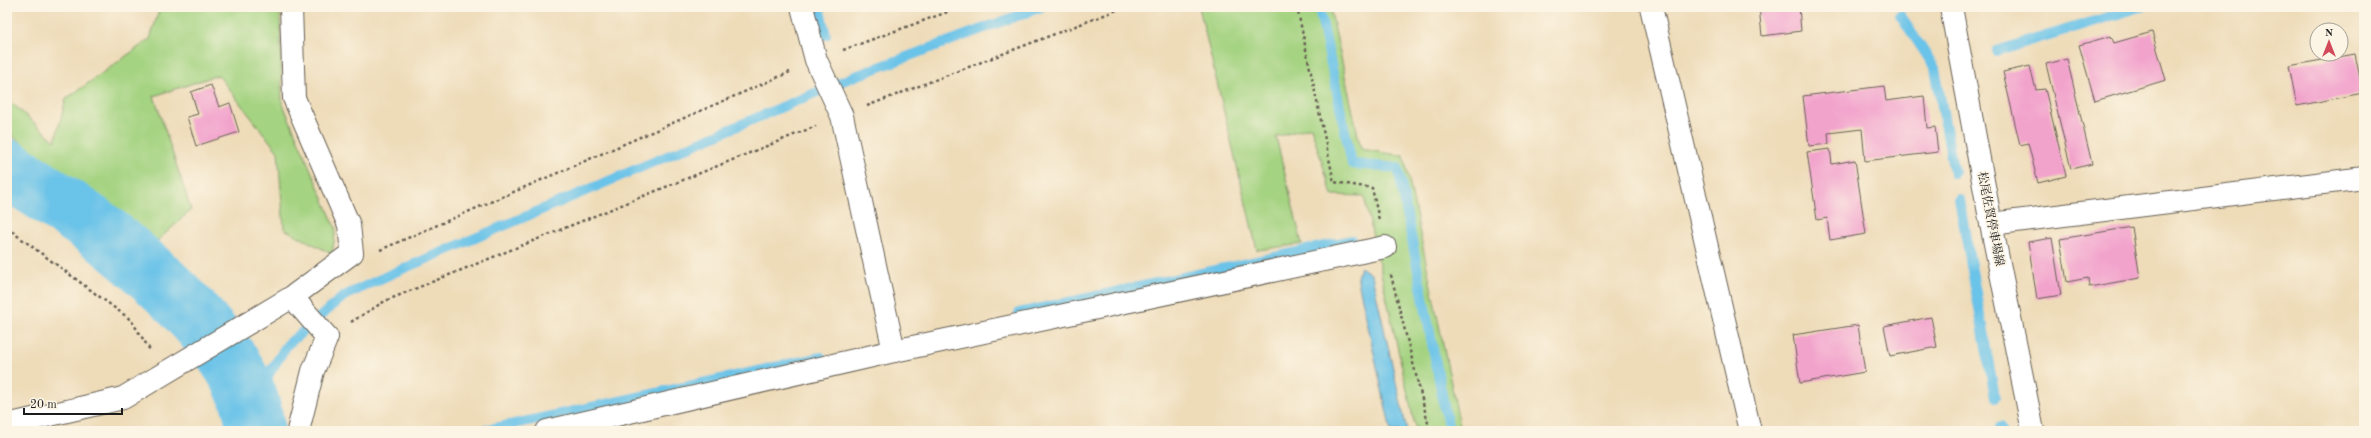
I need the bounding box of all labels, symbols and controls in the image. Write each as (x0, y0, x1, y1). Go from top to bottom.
north arrow (2309, 22, 2349, 62)
text: N (2325, 28, 2334, 39)
street label: 松尾佐賀停車場線 (1975, 170, 2007, 267)
scale bar (24, 390, 122, 416)
text: 20 m (30, 399, 57, 411)

